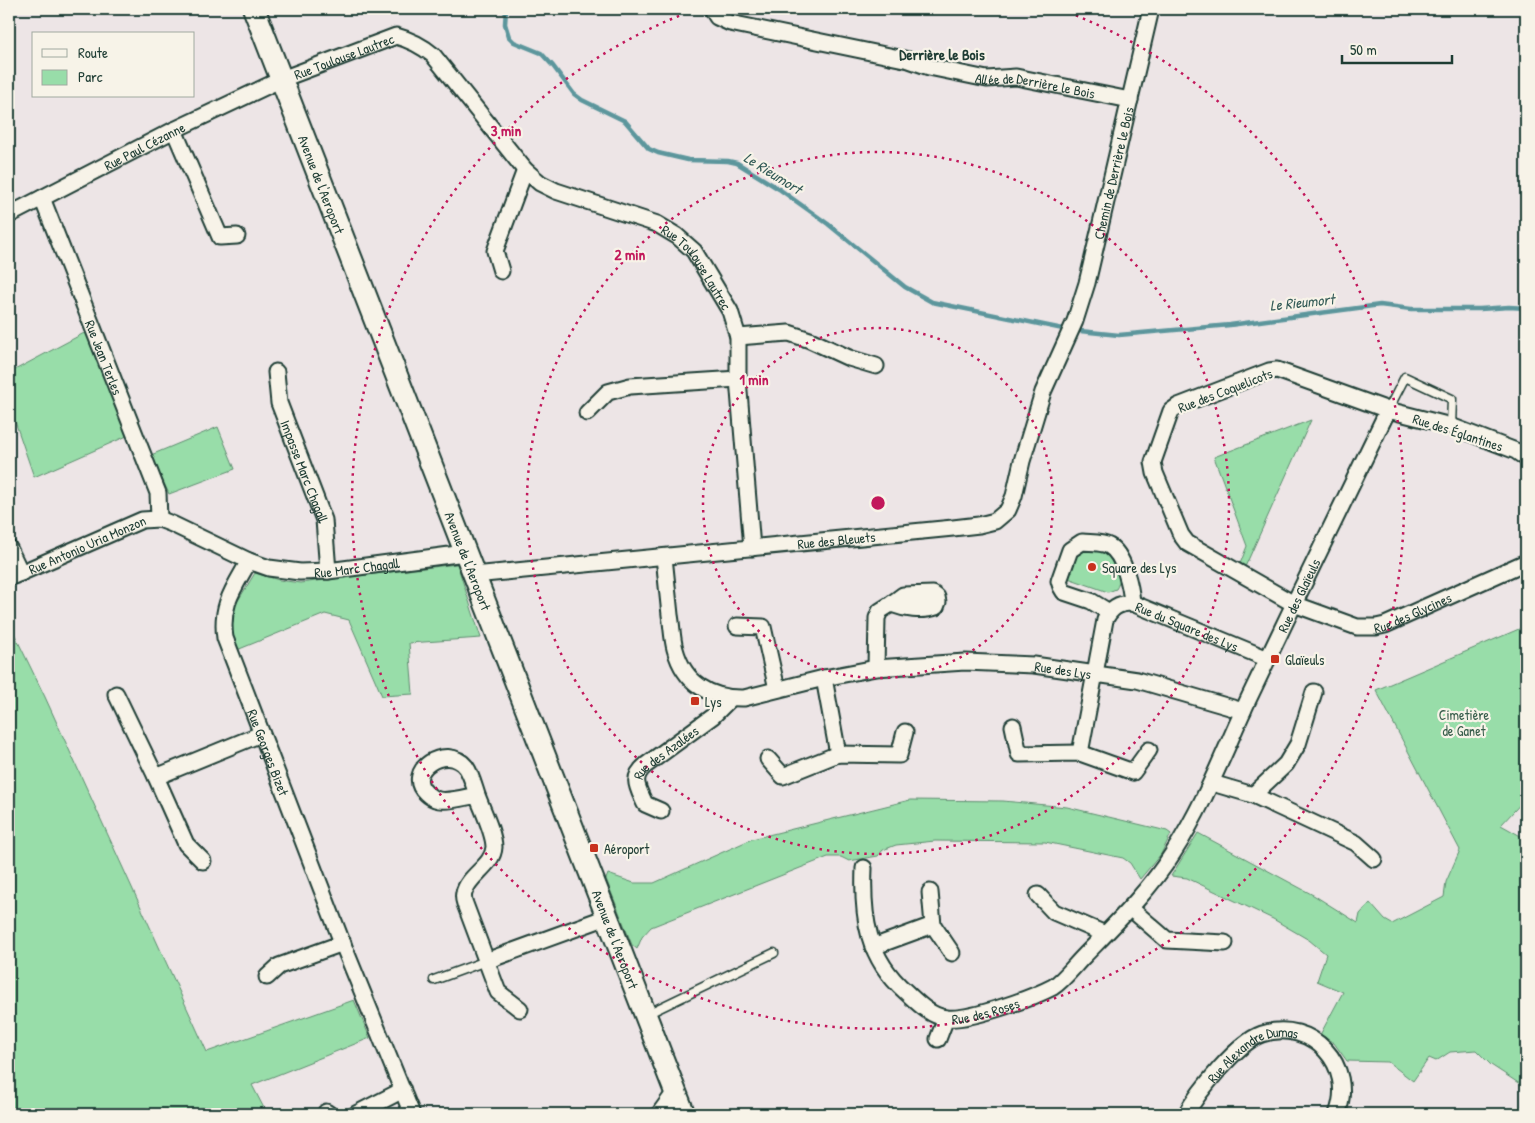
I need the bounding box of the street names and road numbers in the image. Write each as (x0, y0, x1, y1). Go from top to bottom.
street label: Rue Toulouse Lautrec (291, 28, 397, 83)
street label: Allée de Derrière le Bois (974, 67, 1097, 102)
street label: Chemin de Derrière le Bois (1088, 105, 1137, 241)
street label: Rue Paul Cézanne (100, 117, 188, 174)
street label: Avenue de l'Aeroport (294, 132, 350, 236)
street label: Rue Toulouse Lautrec (658, 220, 737, 313)
street label: Rue Jean Terles (81, 317, 128, 397)
street label: Rue des Coquelicots (1175, 363, 1275, 418)
street label: Rue des Églantines (1410, 409, 1505, 456)
street label: Impasse Marc Chagall (277, 417, 334, 526)
street label: Avenue de l'Aeroport (441, 509, 497, 613)
street label: Rue Antonio Uria Monzon (25, 510, 148, 578)
street label: Rue des Bleuets (796, 526, 876, 553)
street label: Rue Marc Chagall (314, 552, 401, 581)
street label: Rue des Glaïeuls (1272, 555, 1324, 635)
street label: Rue des Glycines (1372, 587, 1454, 637)
street label: Rue du Square des Lys (1133, 596, 1241, 655)
street label: Rue des Lys (1034, 656, 1093, 683)
street label: Rue Georges Bizet (244, 706, 294, 798)
street label: Rue des Azalées (628, 721, 702, 782)
street label: Avenue de l'Aeroport (588, 887, 644, 991)
street label: Rue des Roses (951, 993, 1022, 1028)
street label: Rue Alexandre Dumas (1202, 1021, 1301, 1086)

